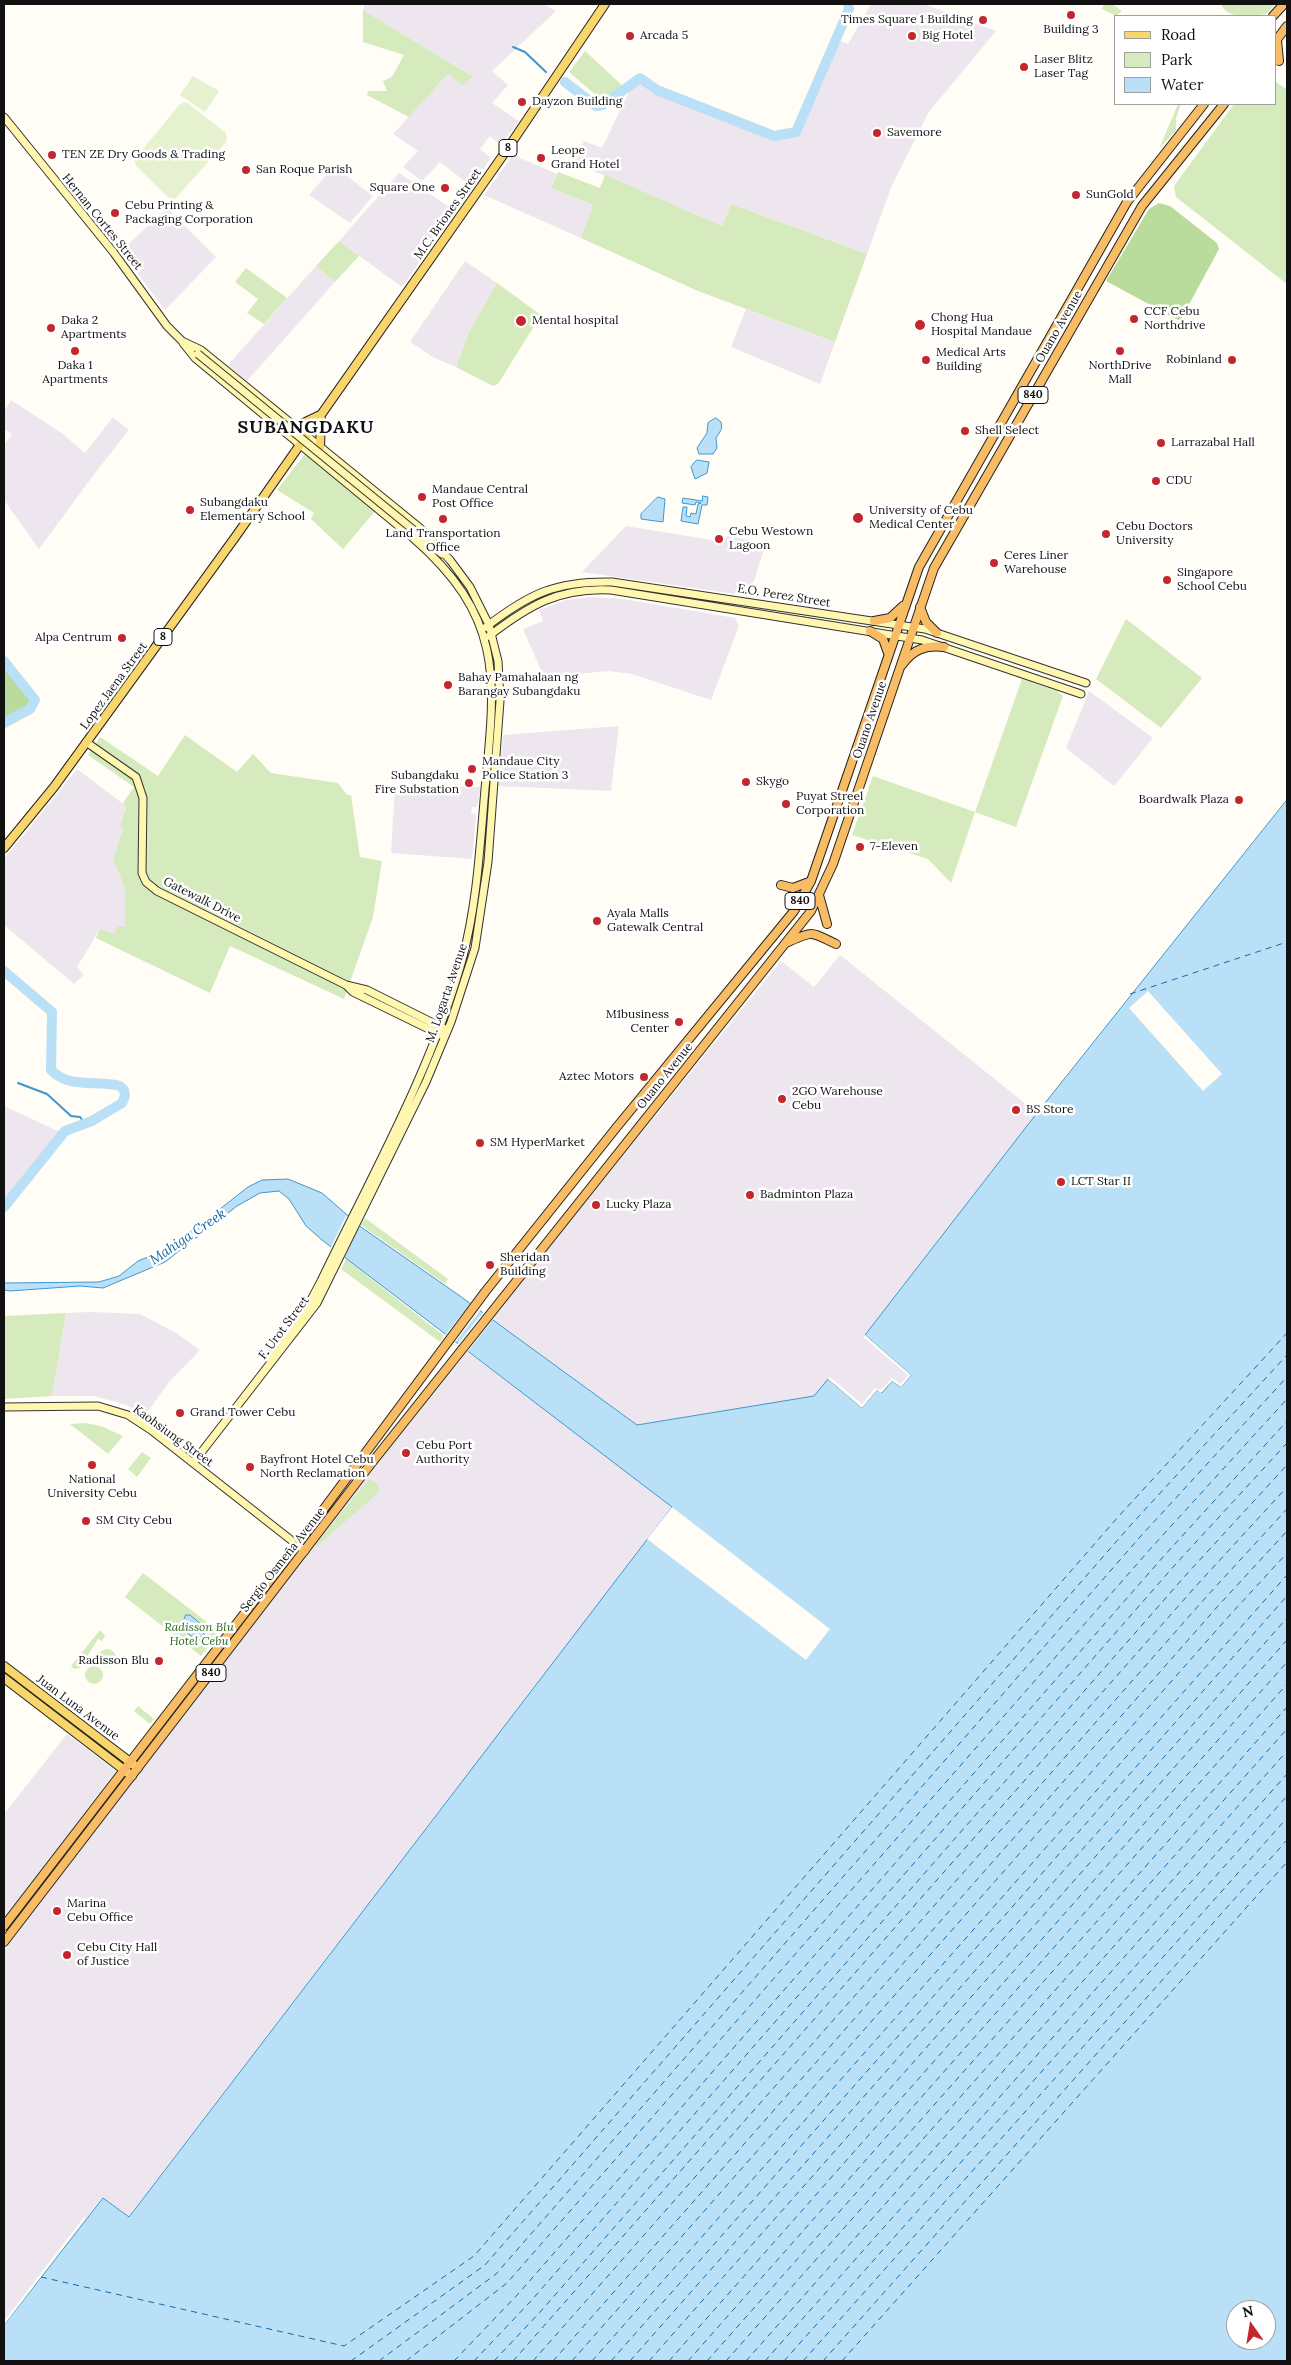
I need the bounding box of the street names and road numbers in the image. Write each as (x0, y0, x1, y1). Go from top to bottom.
road number: 8 (499, 140, 517, 156)
street label: M.C. Briones Street (411, 166, 485, 262)
street label: Hernan Cortes Street (59, 171, 145, 273)
street label: Ouano Avenue (1032, 288, 1086, 366)
road number: 840 (1018, 386, 1048, 404)
street label: E.O. Perez Street (736, 582, 832, 610)
road number: 8 (154, 628, 172, 646)
street label: Lopez Jaena Street (77, 639, 151, 733)
street label: Ouano Avenue (850, 679, 890, 761)
street label: Gatewalk Drive (161, 874, 243, 926)
road number: 840 (785, 892, 815, 909)
street label: M. Logarta Avenue (423, 942, 471, 1044)
street label: Ouano Avenue (634, 1040, 696, 1112)
street label: F. Urot Street (256, 1294, 312, 1362)
street label: Kaohsiung Street (130, 1402, 216, 1470)
street label: Sergio Osmeña Avenue (238, 1505, 328, 1615)
road number: 840 (196, 1665, 226, 1682)
street label: Juan Luna Avenue (34, 1672, 122, 1744)

